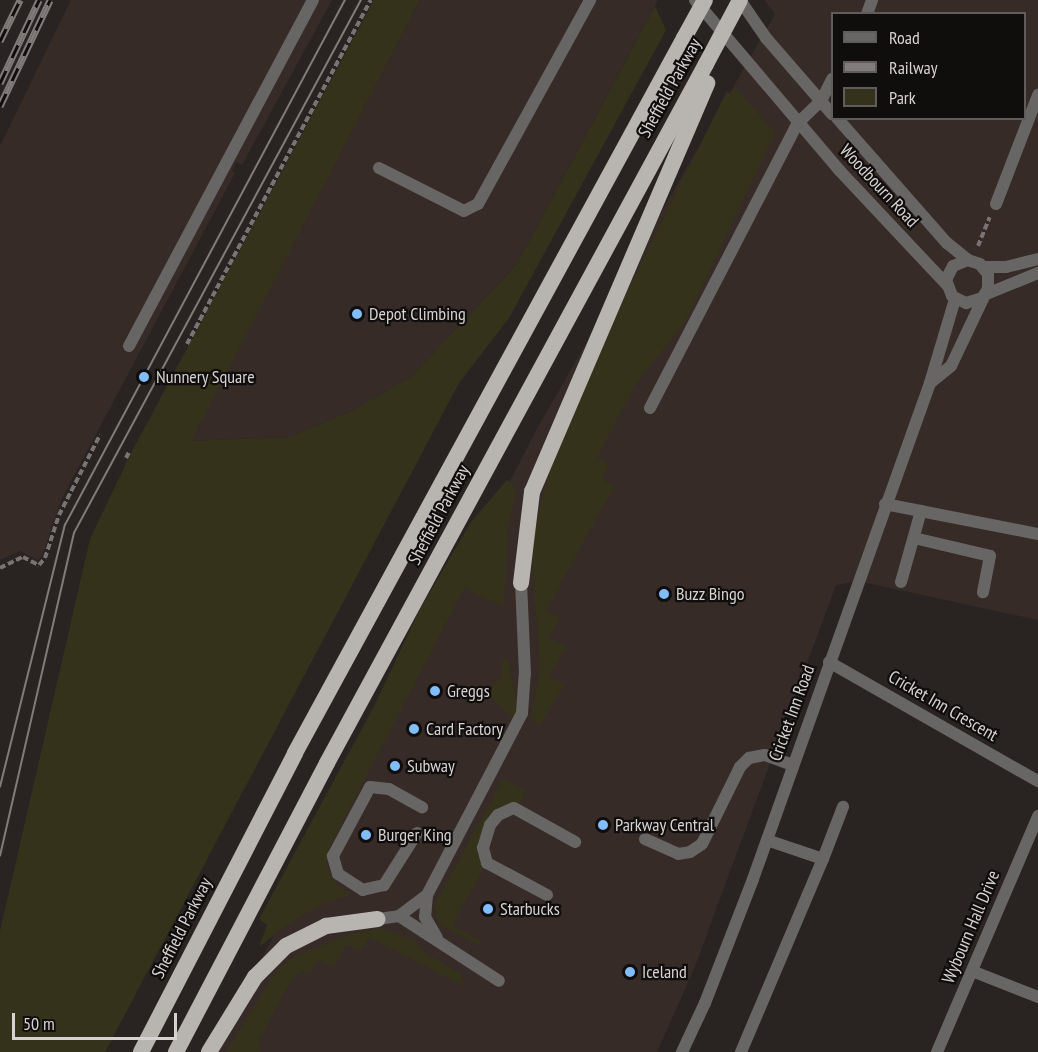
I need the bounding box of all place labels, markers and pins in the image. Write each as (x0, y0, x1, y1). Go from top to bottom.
place label: Depot Climbing (369, 303, 466, 325)
marker: Depot Climbing (350, 307, 364, 321)
place label: Nunnery Square (156, 366, 255, 388)
marker: Nunnery Square (137, 370, 151, 384)
place label: Buzz Bingo (676, 583, 745, 605)
marker: Buzz Bingo (657, 587, 671, 601)
place label: Greggs (447, 680, 490, 702)
marker: Greggs (428, 684, 442, 698)
place label: Card Factory (426, 718, 503, 740)
marker: Card Factory (407, 722, 421, 736)
place label: Subway (407, 755, 455, 777)
marker: Subway (388, 759, 402, 773)
place label: Parkway Central (615, 814, 715, 836)
marker: Parkway Central (596, 818, 610, 832)
place label: Burger King (378, 824, 452, 846)
marker: Burger King (359, 828, 373, 842)
place label: Starbucks (500, 898, 560, 920)
marker: Starbucks (481, 902, 495, 916)
place label: Iceland (642, 961, 687, 983)
marker: Iceland (623, 965, 637, 979)

